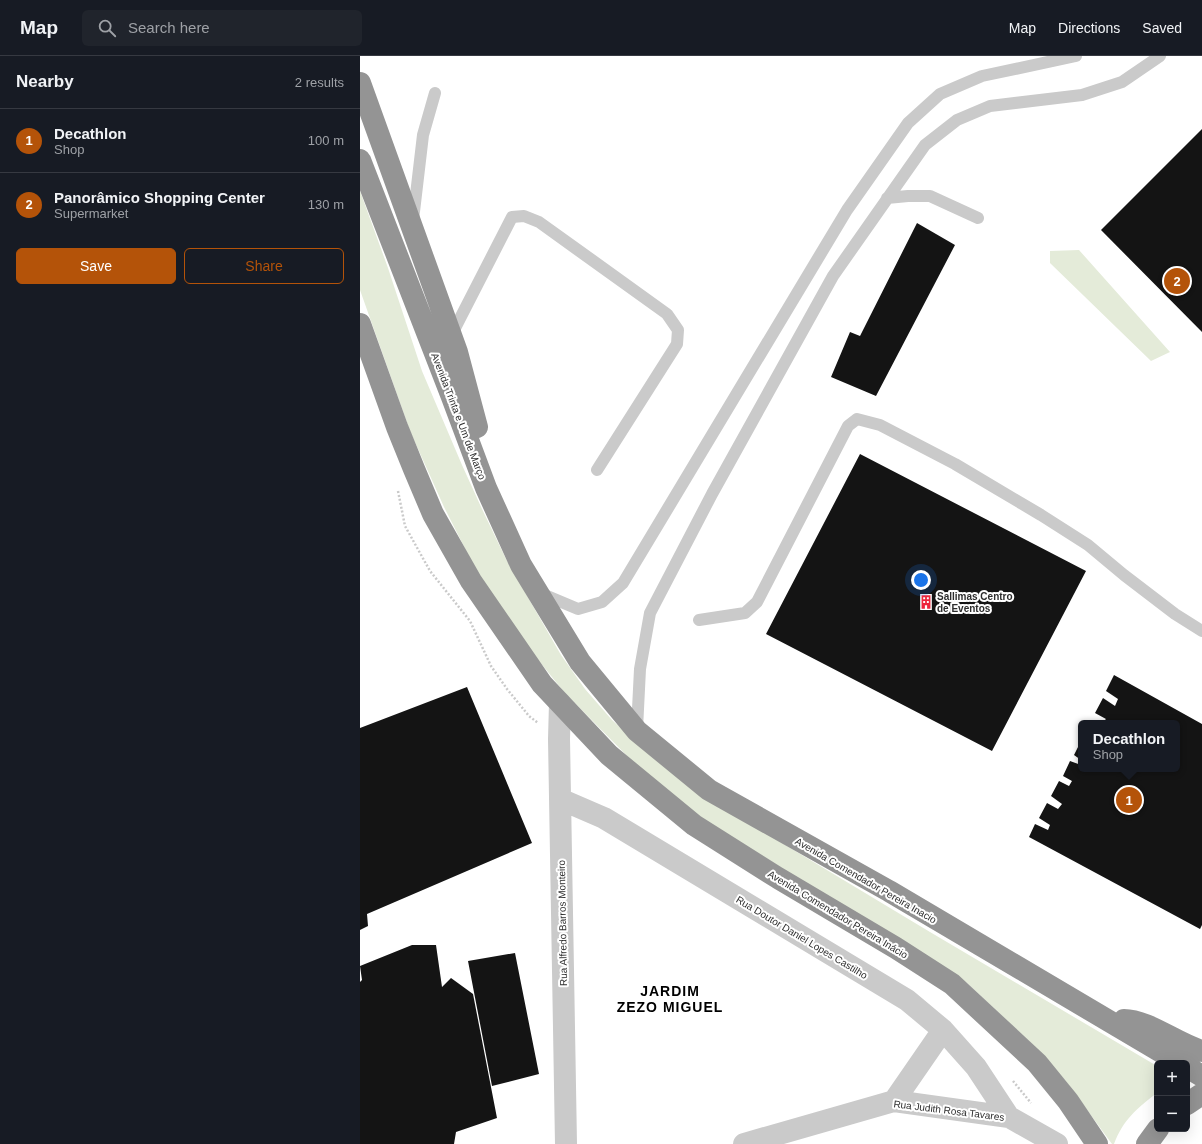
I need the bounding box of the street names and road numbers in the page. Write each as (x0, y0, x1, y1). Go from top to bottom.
street label: Avenida Trinta e Um de Março (429, 351, 488, 482)
street label: Avenida Comendador Pereira Inacio (793, 835, 939, 926)
street label: Rua Alfredo Barros Monteiro (556, 859, 569, 986)
street label: Avenida Comendador Pereira Inácio (766, 868, 910, 961)
street label: Rua Doutor Daniel Lopes Castilho (734, 894, 870, 981)
street label: Rua Judith Rosa Tavares (893, 1098, 1005, 1123)

